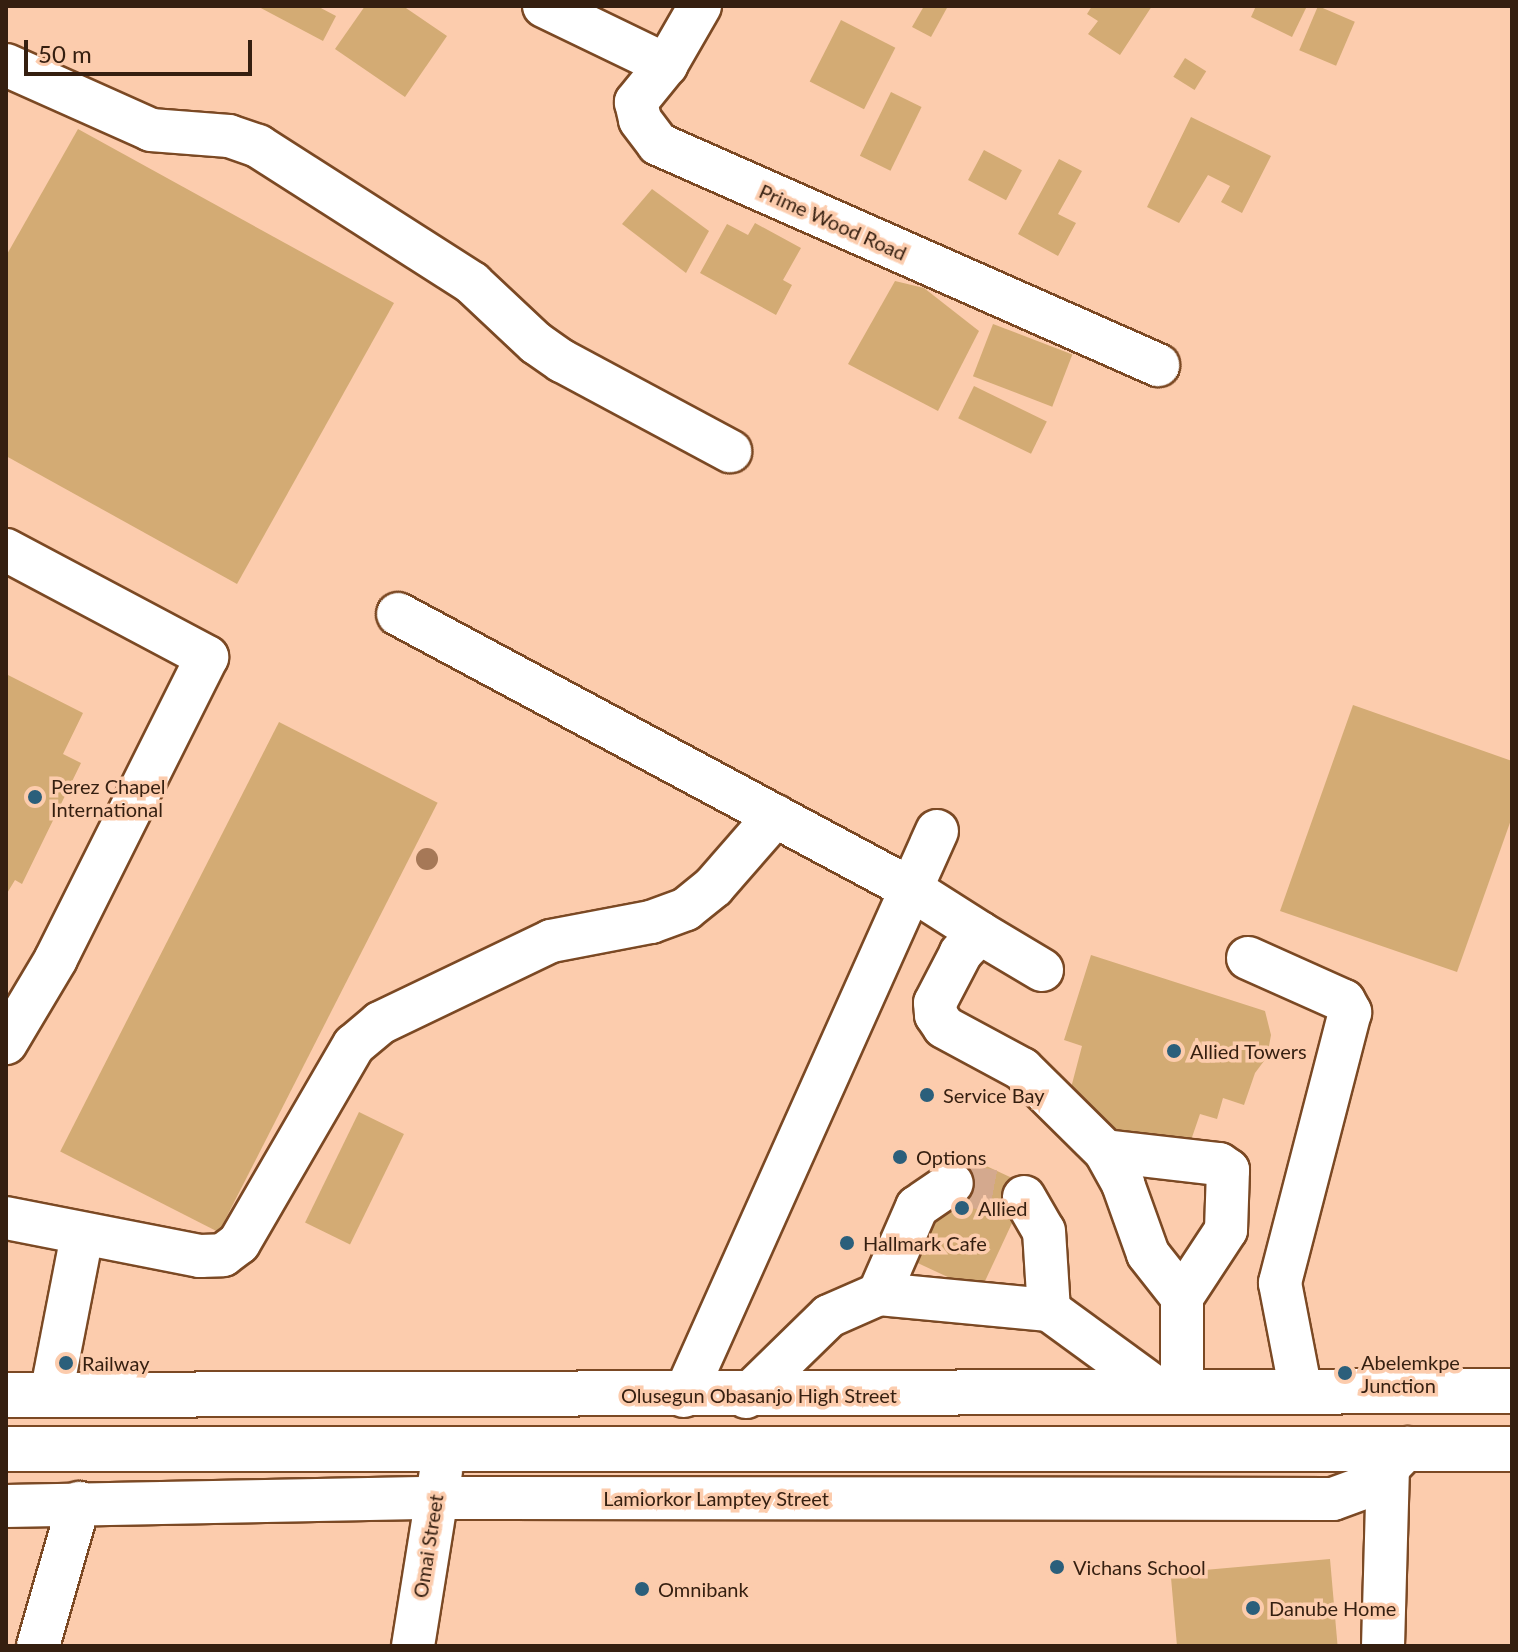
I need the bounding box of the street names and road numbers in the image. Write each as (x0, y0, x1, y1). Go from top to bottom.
street label: Prime Wood Road (756, 179, 910, 265)
street label: Olusegun Obasanjo High Street (621, 1383, 897, 1407)
street label: Lamiorkor Lamptey Street (603, 1486, 829, 1510)
street label: Omai Street (408, 1492, 448, 1600)

